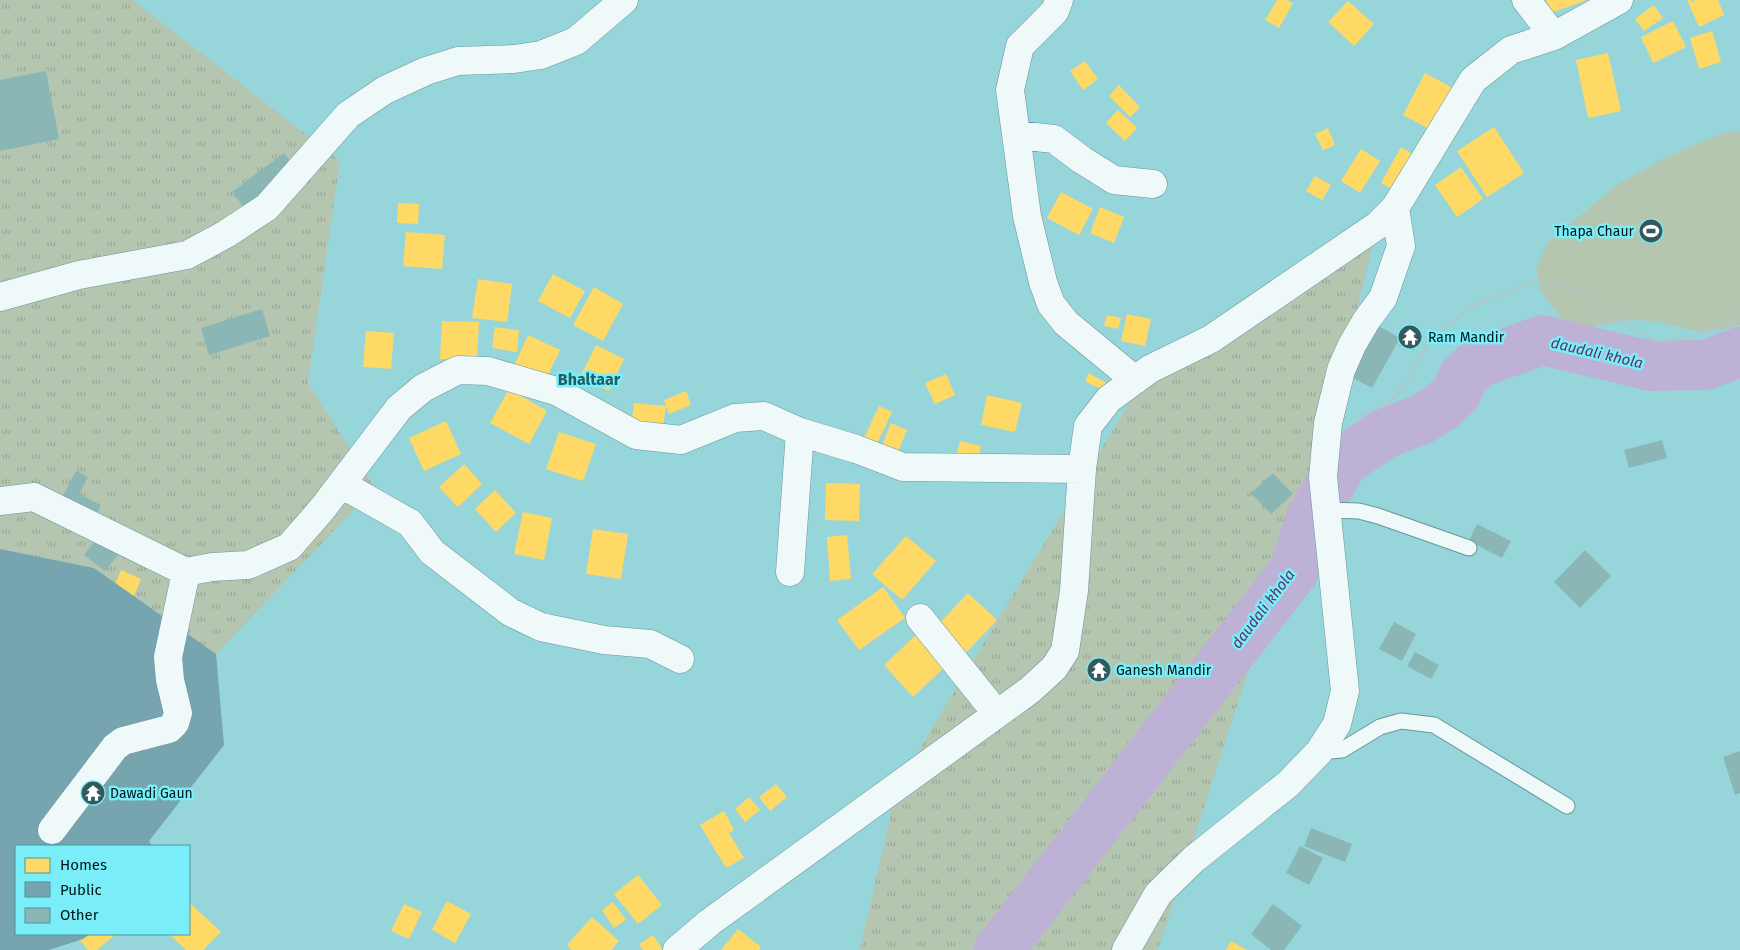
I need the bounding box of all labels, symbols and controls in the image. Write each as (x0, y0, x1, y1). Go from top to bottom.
sports icon: Thapa Chaur (1638, 218, 1664, 244)
place label: Thapa Chaur (1554, 223, 1635, 240)
temple icon: Ram Mandir (1397, 324, 1423, 350)
place label: Ram Mandir (1428, 329, 1505, 346)
water label: daudali khola (1549, 334, 1645, 372)
district label: Bhaltaar (558, 370, 621, 389)
water label: daudali khola (1228, 566, 1298, 652)
temple icon: Ganesh Mandir (1086, 657, 1112, 683)
place label: Ganesh Mandir (1116, 662, 1212, 679)
temple icon: Dawadi Gaun (80, 780, 106, 806)
place label: Dawadi Gaun (110, 785, 193, 802)
legend (15, 845, 190, 935)
text: Homes (60, 856, 107, 874)
text: Public (60, 881, 102, 899)
text: Other (60, 906, 99, 924)

